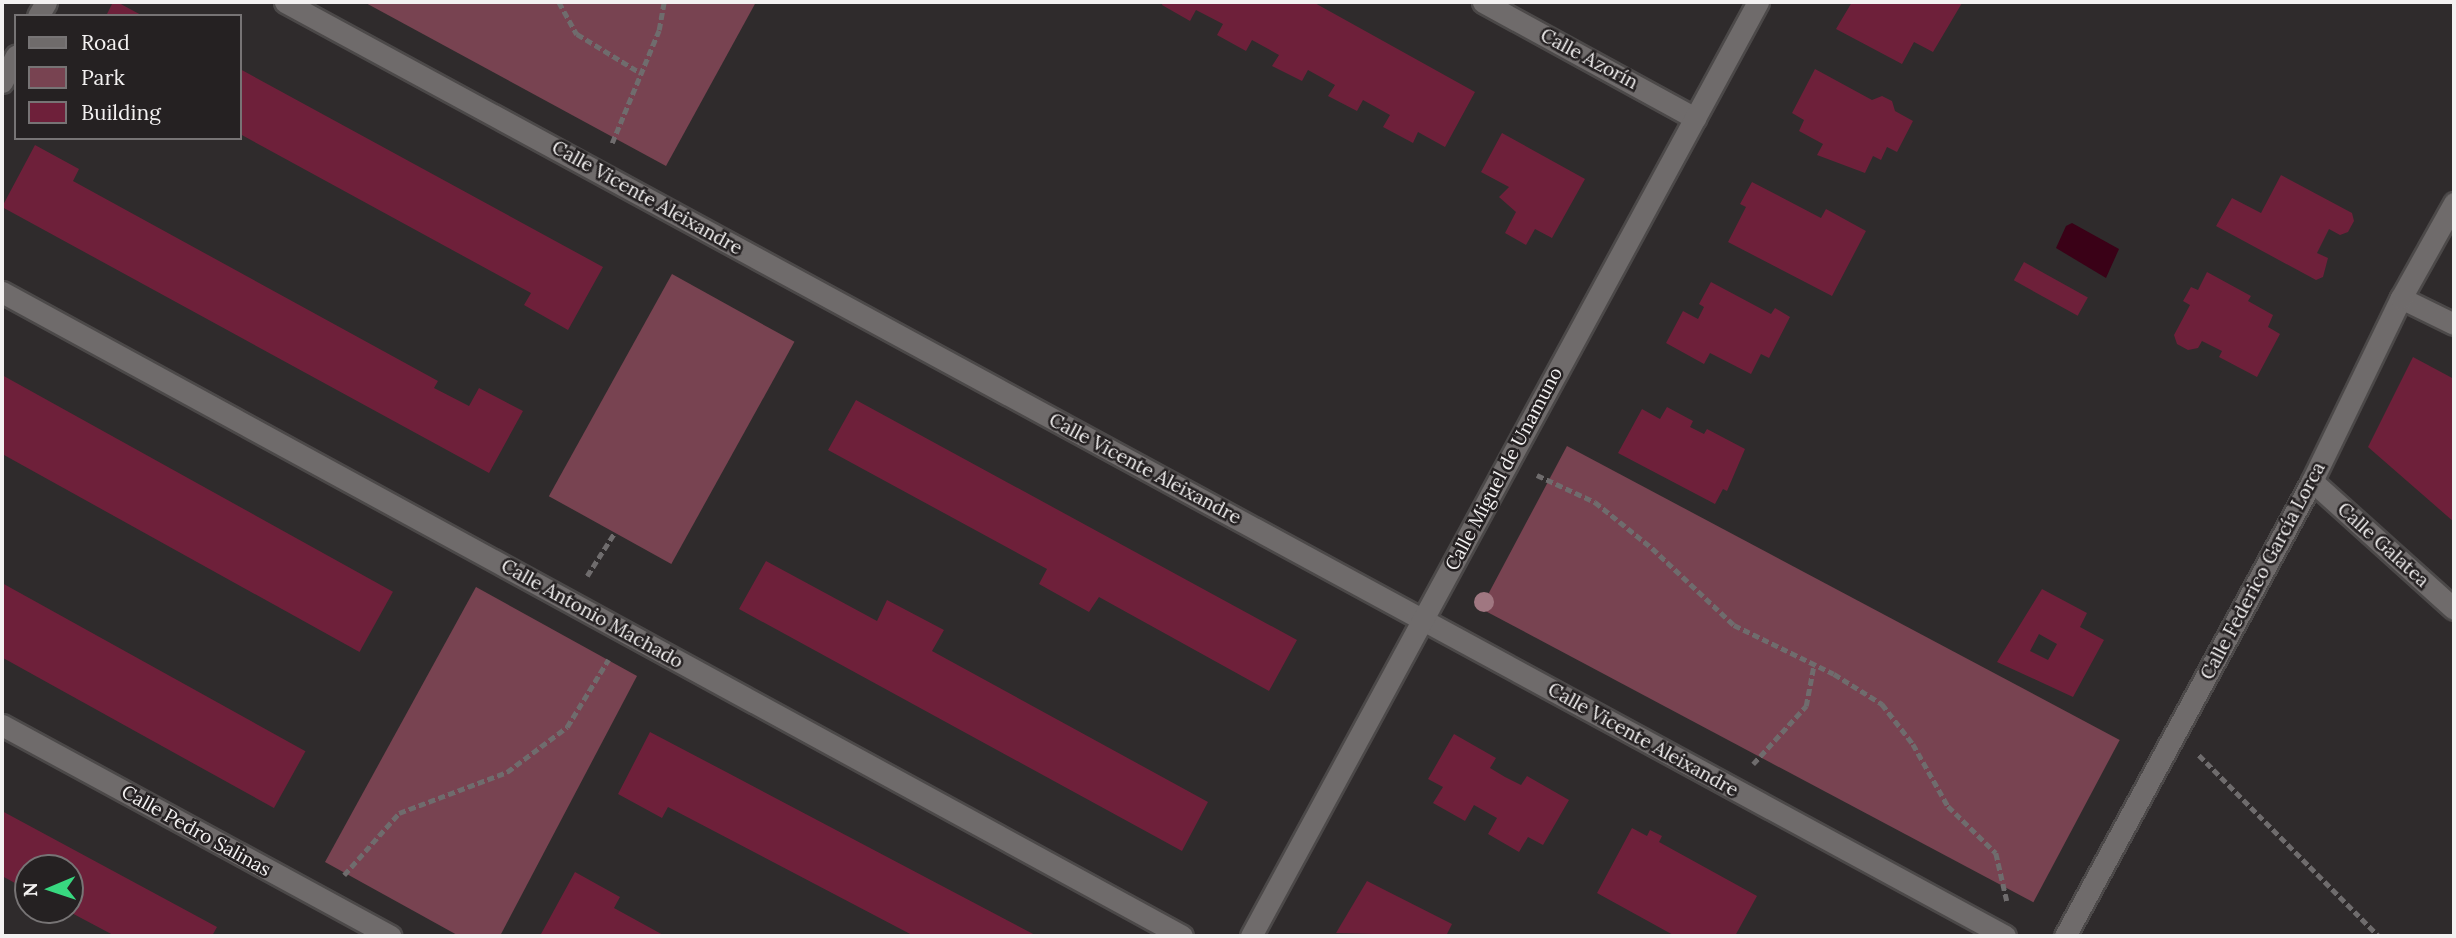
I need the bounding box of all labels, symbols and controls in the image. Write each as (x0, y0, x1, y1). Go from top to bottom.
legend (14, 14, 242, 140)
street label: Calle Azorín (1536, 24, 1642, 94)
text: Road (81, 29, 130, 56)
text: Park (81, 64, 125, 91)
text: Building (81, 99, 161, 126)
street label: Calle Vicente Aleixandre (548, 136, 746, 260)
street label: Calle Miguel de Unamuno (1441, 363, 1567, 575)
street label: Calle Vicente Aleixandre (1045, 409, 1245, 529)
street label: Calle Federico García Lorca (2196, 458, 2330, 684)
street label: Calle Galatea (2333, 498, 2433, 592)
street label: Calle Antonio Machado (497, 554, 687, 674)
street label: Calle Vicente Aleixandre (1544, 678, 1742, 802)
street label: Calle Pedro Salinas (117, 781, 275, 881)
north arrow (14, 854, 84, 924)
text: N (18, 882, 42, 897)

